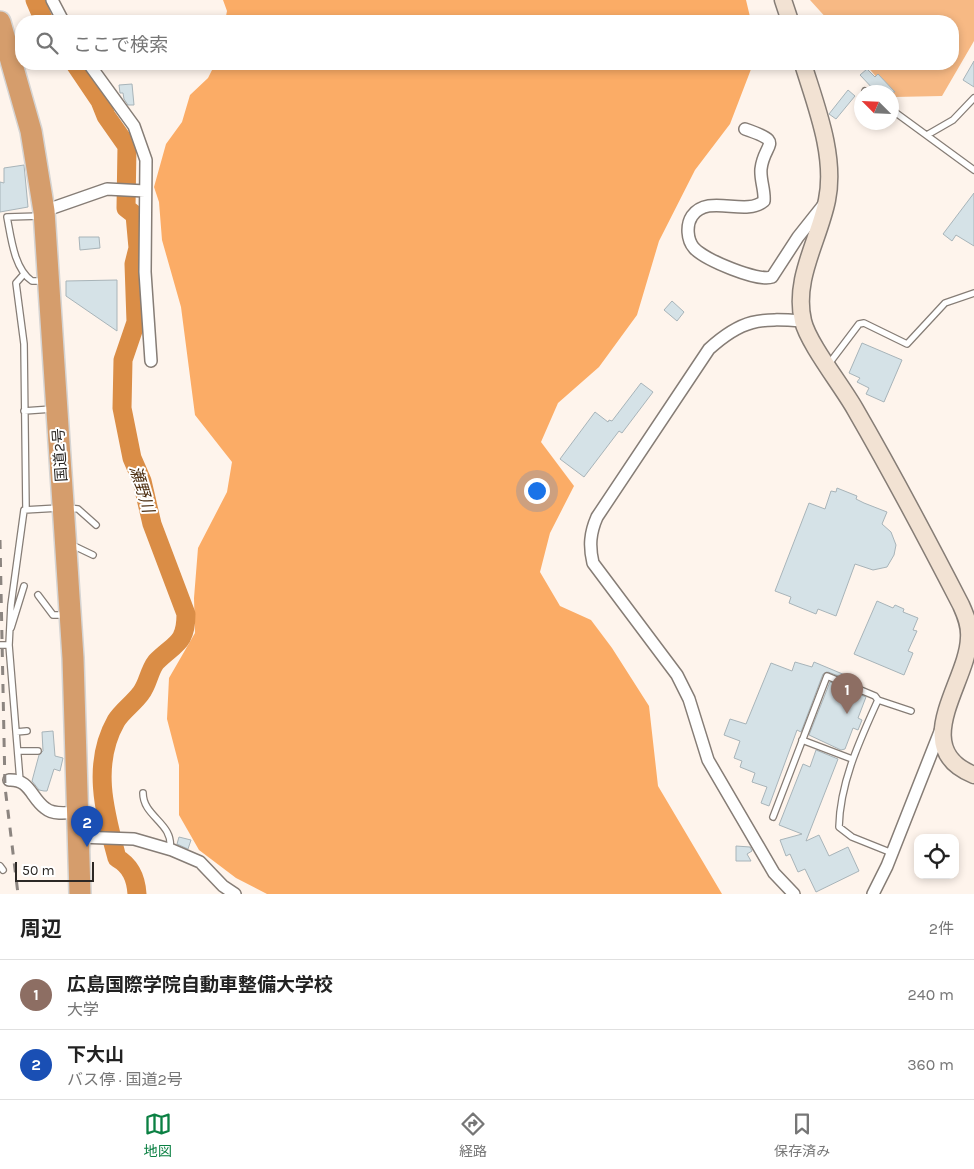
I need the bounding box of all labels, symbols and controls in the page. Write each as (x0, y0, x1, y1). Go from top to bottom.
search box (15, 15, 959, 70)
icon: search (33, 29, 61, 57)
text: ここで検索 (73, 34, 168, 56)
north arrow (854, 85, 899, 130)
street label: 国道2号 (49, 428, 71, 482)
water label: 瀬野川 (126, 463, 159, 517)
your location (524, 478, 550, 504)
pin: 1 (831, 673, 863, 714)
pin: 2 (71, 806, 103, 847)
map controls (914, 834, 959, 879)
button: locate (914, 834, 959, 879)
scale bar (15, 859, 94, 882)
text: 50 m (22, 862, 55, 879)
text: 周辺 (20, 917, 62, 941)
text: 2件 (929, 919, 954, 938)
text: 広島国際学院自動車整備大学校 (67, 974, 333, 996)
text: 1 (33, 985, 39, 1004)
text: 240 m (908, 985, 954, 1004)
text: 大学 (67, 1000, 99, 1019)
text: 下大山 (67, 1044, 124, 1066)
text: 2 (31, 1055, 41, 1074)
text: 360 m (907, 1055, 954, 1074)
text: バス停 · 国道2号 (67, 1070, 183, 1089)
tab: 地図 (144, 1110, 172, 1160)
tab: 経路 (459, 1110, 487, 1160)
tab: 保存済み (774, 1110, 830, 1160)

